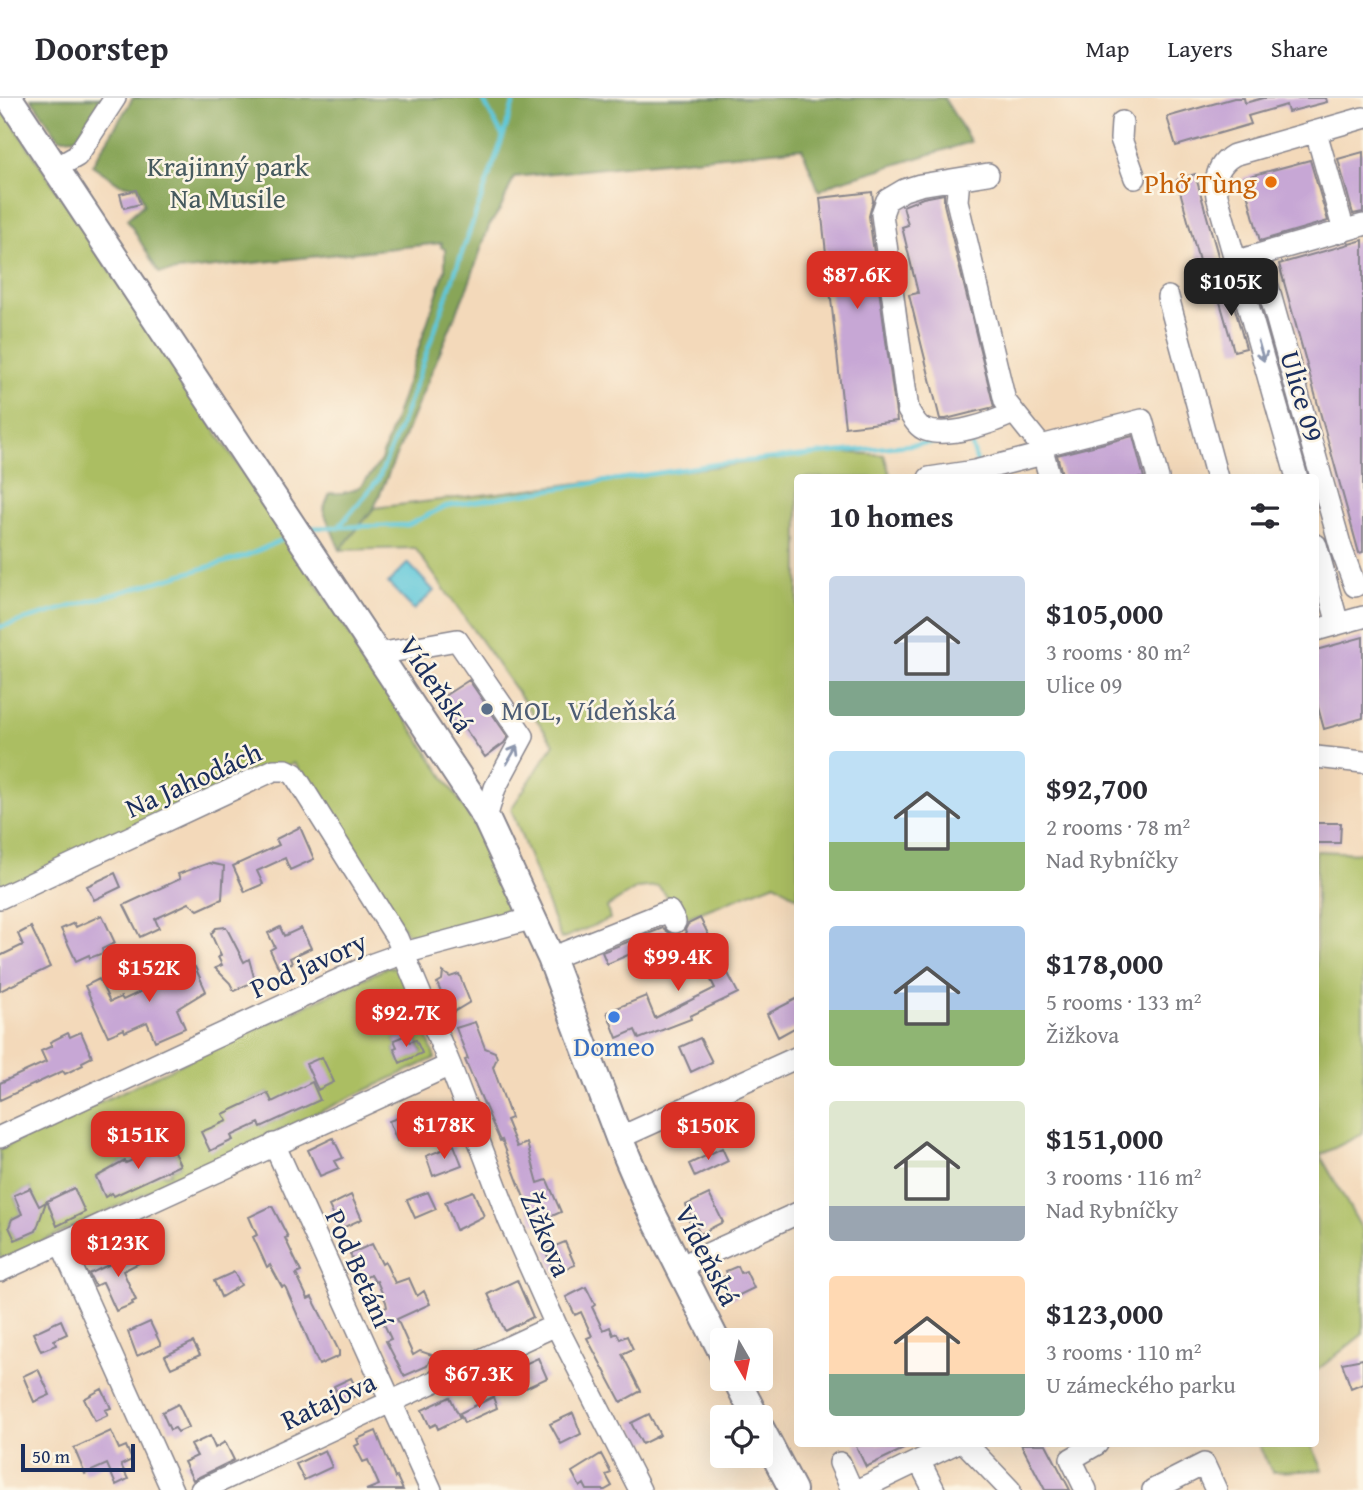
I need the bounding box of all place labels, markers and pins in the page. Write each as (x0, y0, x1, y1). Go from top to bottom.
place label: Phở Tùng (1144, 162, 1257, 203)
marker: Phở Tùng (1263, 174, 1279, 190)
pin: $87.6K (800, 252, 914, 311)
pin: $105K (1182, 258, 1280, 318)
place label: MOL, Vídeňská (501, 689, 677, 730)
marker: MOL, Vídeňská (479, 701, 495, 717)
pin: $99.4K (621, 934, 735, 993)
pin: $152K (100, 944, 198, 1004)
pin: $92.7K (349, 990, 463, 1049)
marker: Domeo (606, 1009, 622, 1025)
place label: Domeo (573, 1025, 655, 1066)
pin: $178K (395, 1102, 493, 1161)
pin: $150K (659, 1102, 757, 1162)
pin: $151K (89, 1112, 187, 1171)
pin: $123K (69, 1220, 167, 1279)
pin: $67.3K (422, 1350, 536, 1410)

